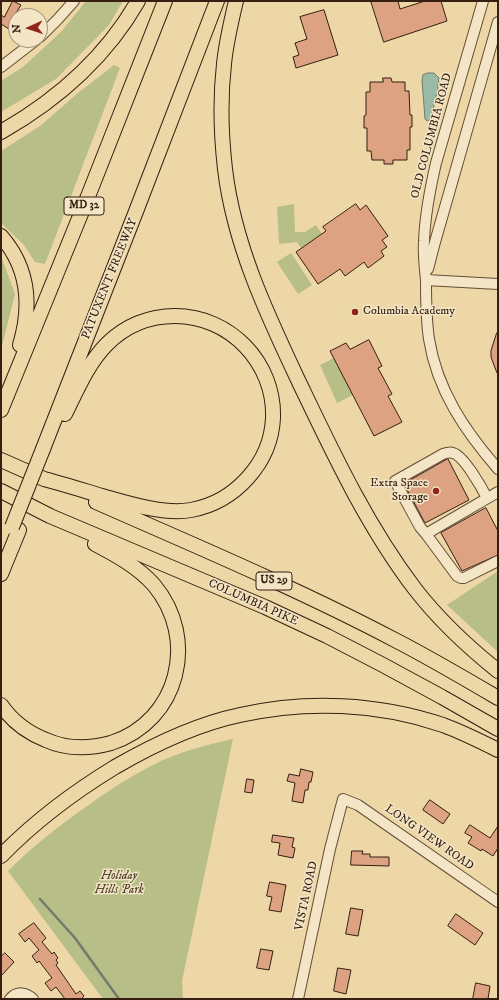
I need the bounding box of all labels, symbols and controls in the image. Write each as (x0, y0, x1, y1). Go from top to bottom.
north arrow (8, 8, 48, 48)
text: N (10, 24, 24, 33)
street label: OLD COLUMBIA ROAD (408, 72, 456, 200)
road number: MD 32 (64, 197, 104, 215)
street label: PATUXENT FREEWAY (79, 217, 141, 341)
place label: Columbia Academy (363, 305, 455, 319)
marker: Columbia Academy (350, 307, 360, 317)
place label: Extra Space Storage (370, 477, 428, 505)
marker: Extra Space Storage (431, 486, 441, 496)
road number: US 29 (256, 572, 292, 590)
street label: COLUMBIA PIKE (206, 577, 300, 629)
street label: LONG VIEW ROAD (382, 802, 476, 874)
street label: VISTA ROAD (293, 860, 321, 932)
park label: Holiday Hills Park (94, 870, 144, 898)

